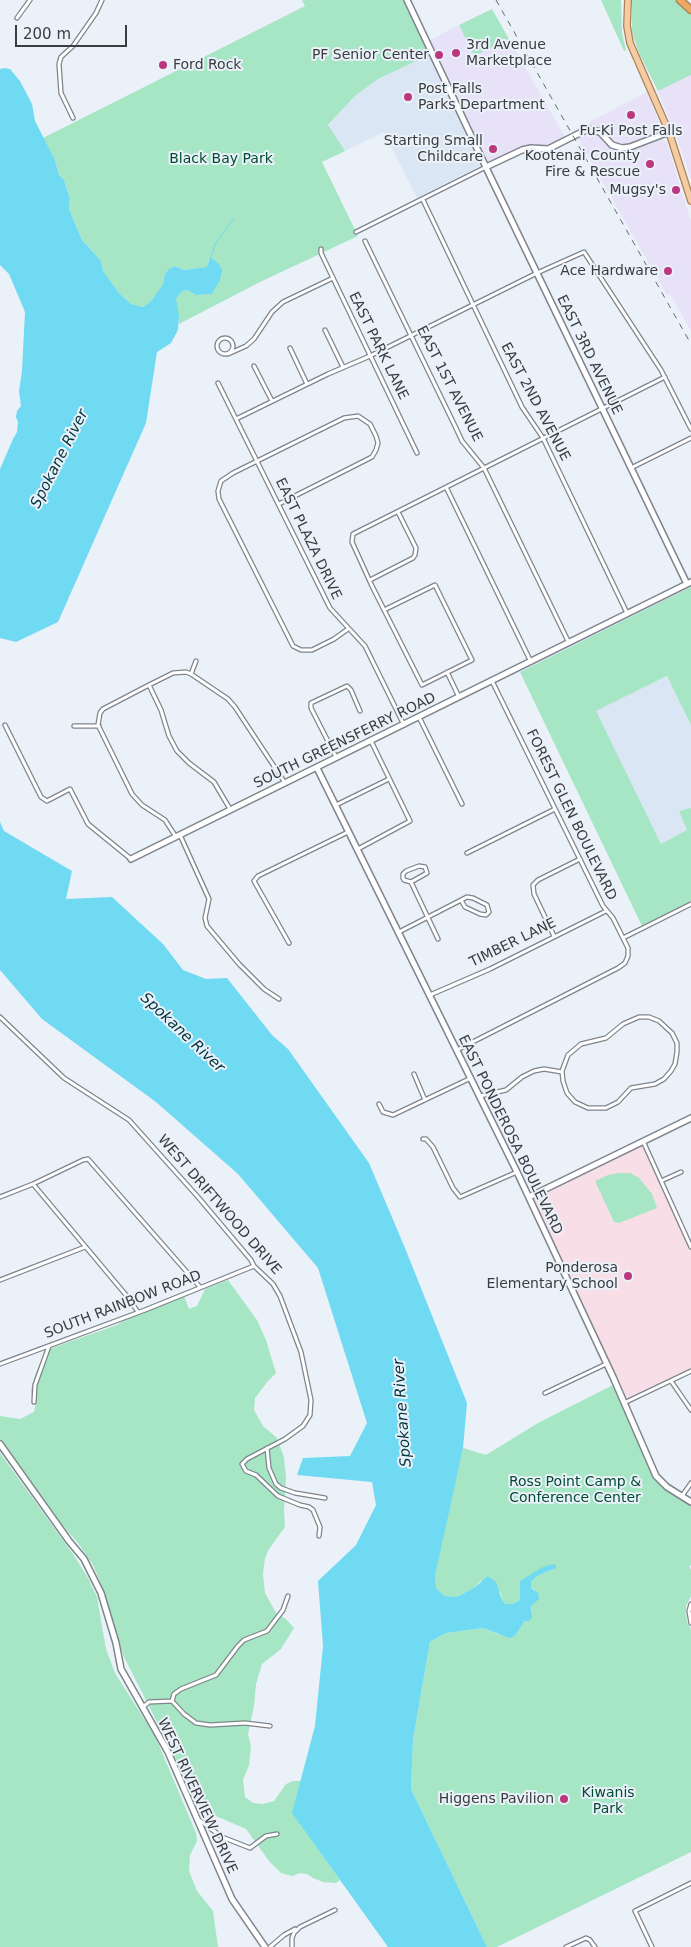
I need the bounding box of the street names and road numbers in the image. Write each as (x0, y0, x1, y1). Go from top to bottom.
street label: EAST PARK LANE (345, 289, 411, 403)
street label: EAST 3RD AVENUE (553, 293, 625, 417)
street label: EAST 1ST AVENUE (413, 323, 485, 445)
street label: EAST 2ND AVENUE (497, 340, 573, 464)
street label: EAST PLAZA DRIVE (271, 475, 345, 603)
street label: SOUTH GREENSFERRY ROAD (251, 689, 439, 793)
street label: FOREST GLEN BOULEVARD (522, 727, 620, 903)
street label: TIMBER LANE (467, 915, 559, 971)
street label: EAST PONDEROSA BOULEVARD (454, 1033, 566, 1237)
street label: WEST DRIFTWOOD DRIVE (154, 1132, 284, 1278)
street label: SOUTH RAINBOW ROAD (42, 1267, 204, 1343)
street label: WEST RIVERVIEW DRIVE (154, 1716, 240, 1876)

